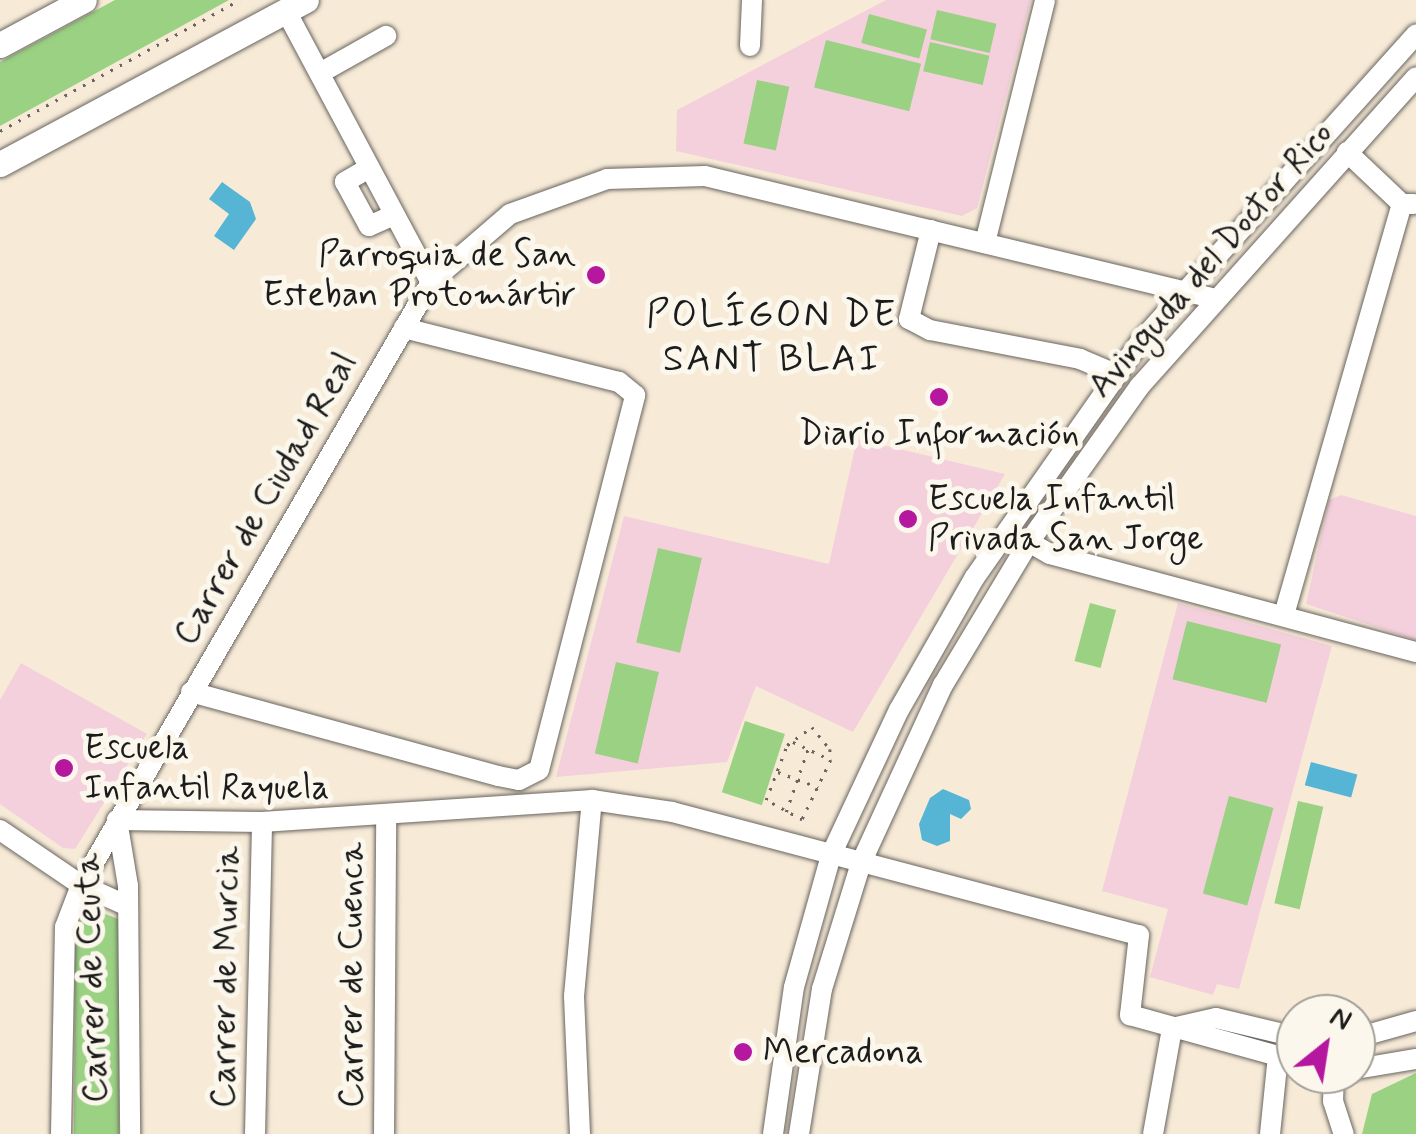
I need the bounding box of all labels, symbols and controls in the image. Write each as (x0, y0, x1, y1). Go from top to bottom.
street label: Avinguda del Doctor Rico (1078, 111, 1344, 409)
place label: Parroquia de San Esteban Protomártir (265, 234, 576, 316)
marker: Parroquia de San Esteban Protomártir (585, 264, 607, 286)
district label: POLÍGON DE SANT BLAI (648, 293, 896, 382)
street label: Carrer de Ciudad Real (165, 345, 367, 653)
marker: Diario Información (928, 386, 950, 408)
place label: Diario Información (800, 413, 1078, 455)
place label: Escuela Infantil Privada San Jorge (928, 478, 1197, 560)
marker: Escuela Infantil Privada San Jorge (897, 508, 919, 530)
place label: Escuela Infantil Rayuela (84, 727, 330, 809)
marker: Escuela Infantil Rayuela (53, 757, 75, 779)
street label: Carrer de Cuenca (331, 841, 373, 1109)
street label: Carrer de Murcia (203, 846, 249, 1108)
street label: Carrer de Ceuta (67, 855, 117, 1101)
north arrow (1276, 994, 1376, 1094)
text: N (1323, 999, 1358, 1040)
place label: Mercadona (763, 1031, 924, 1073)
marker: Mercadona (732, 1041, 754, 1063)

